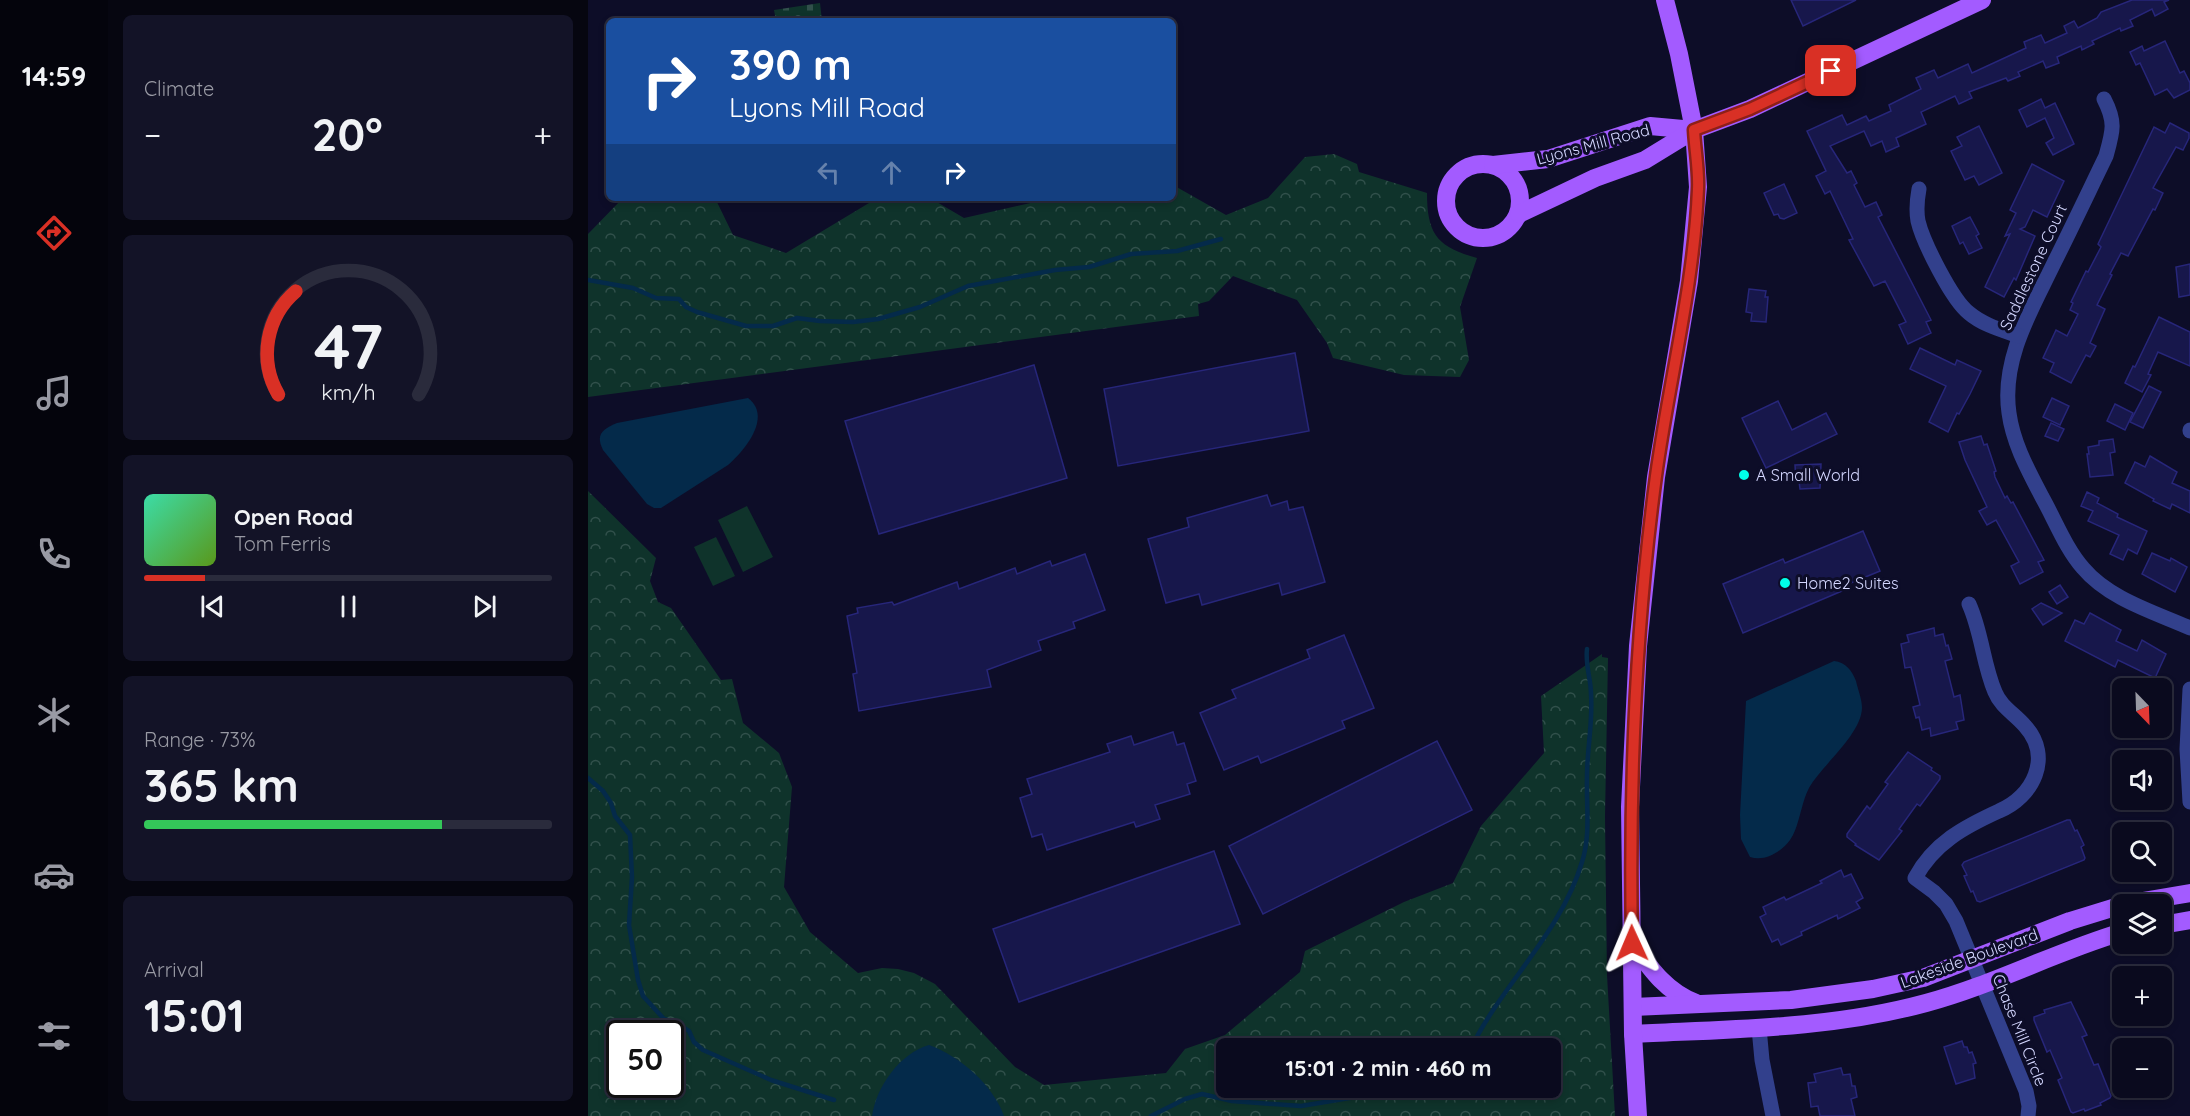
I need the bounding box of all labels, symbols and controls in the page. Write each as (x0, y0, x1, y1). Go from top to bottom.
text: 390 m (729, 38, 852, 91)
icon: right (630, 42, 708, 120)
pin (1805, 45, 1856, 96)
icon: arrive (1814, 54, 1847, 87)
text: 14:59 (22, 59, 86, 93)
text: Climate (144, 76, 214, 101)
text: Lyons Mill Road (729, 90, 925, 124)
text: 20° (312, 106, 383, 162)
text: − (144, 114, 161, 155)
text: + (533, 114, 552, 155)
street label: Lyons Mill Road (1534, 119, 1652, 169)
icon: left (812, 156, 845, 189)
icon: ahead (875, 156, 908, 189)
icon: right (938, 156, 971, 189)
street label: Saddlestone Court (1995, 201, 2071, 333)
icon: directions (33, 212, 75, 254)
text: 47 (313, 307, 383, 385)
icon: music (33, 372, 75, 414)
text: km/h (321, 379, 375, 405)
place label: A Small World (1756, 465, 1860, 485)
marker: A Small World (1737, 468, 1751, 482)
text: Open Road (234, 503, 353, 531)
text: Tom Ferris (234, 531, 331, 556)
icon: phone (33, 533, 75, 575)
place label: Home2 Suites (1797, 573, 1898, 593)
marker: Home2 Suites (1778, 576, 1792, 590)
icon: previous (196, 590, 229, 623)
icon: pause (332, 590, 365, 623)
icon: next (468, 590, 501, 623)
north arrow (2112, 678, 2172, 738)
map controls (2112, 678, 2172, 1098)
icon: climate (33, 694, 75, 736)
text: Range · 73% (144, 727, 256, 752)
button: sound (2112, 750, 2172, 810)
text: 365 km (144, 757, 299, 813)
button: search (2112, 822, 2172, 882)
icon: car (33, 854, 75, 896)
button: layers (2112, 894, 2172, 954)
position arrow (1600, 911, 1664, 975)
street label: Lakeside Boulevard (1898, 924, 2040, 992)
text: Arrival (144, 957, 204, 982)
button: + (2112, 966, 2172, 1026)
street label: Chase Mill Circle (1988, 971, 2052, 1089)
text: 15:01 (144, 987, 245, 1043)
icon: filters (33, 1015, 75, 1057)
speed limit sign: 50 (606, 1020, 684, 1098)
button: − (2112, 1038, 2172, 1098)
text: 15:01 · 2 min · 460 m (1285, 1054, 1492, 1082)

